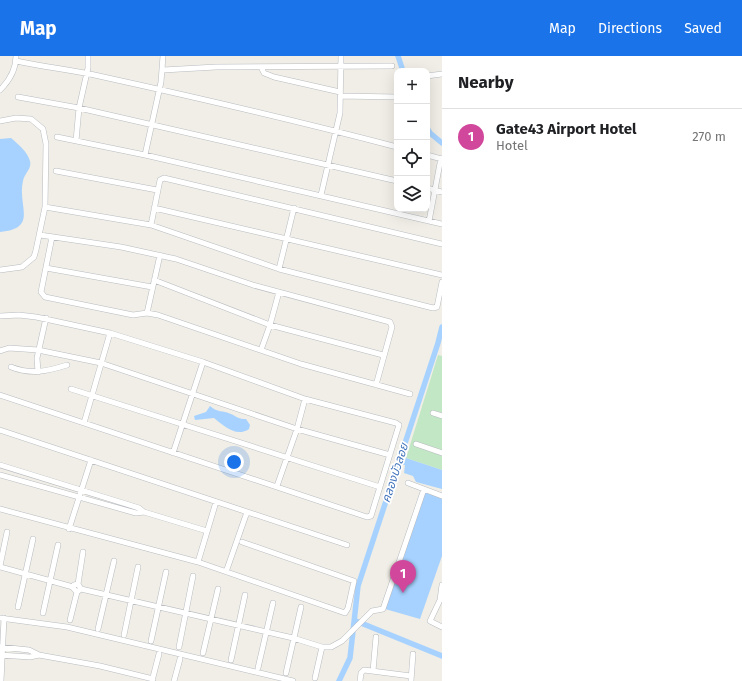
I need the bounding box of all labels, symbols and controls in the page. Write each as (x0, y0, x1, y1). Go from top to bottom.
text: Map (20, 17, 57, 40)
text: Map (549, 20, 576, 37)
text: Directions (598, 20, 662, 37)
text: Saved (684, 20, 722, 37)
map controls (394, 68, 430, 212)
button: + (394, 68, 430, 104)
text: Nearby (458, 72, 513, 93)
button: − (394, 104, 430, 140)
text: Gate43 Airport Hotel (496, 120, 636, 138)
text: 1 (468, 129, 474, 144)
text: 270 m (692, 129, 726, 144)
text: Hotel (496, 138, 528, 153)
button: locate (394, 140, 430, 176)
button: layers (394, 176, 430, 212)
water label: คลองบัวลอย (379, 441, 411, 504)
your location (224, 452, 244, 472)
pin: 1 (390, 560, 416, 593)

